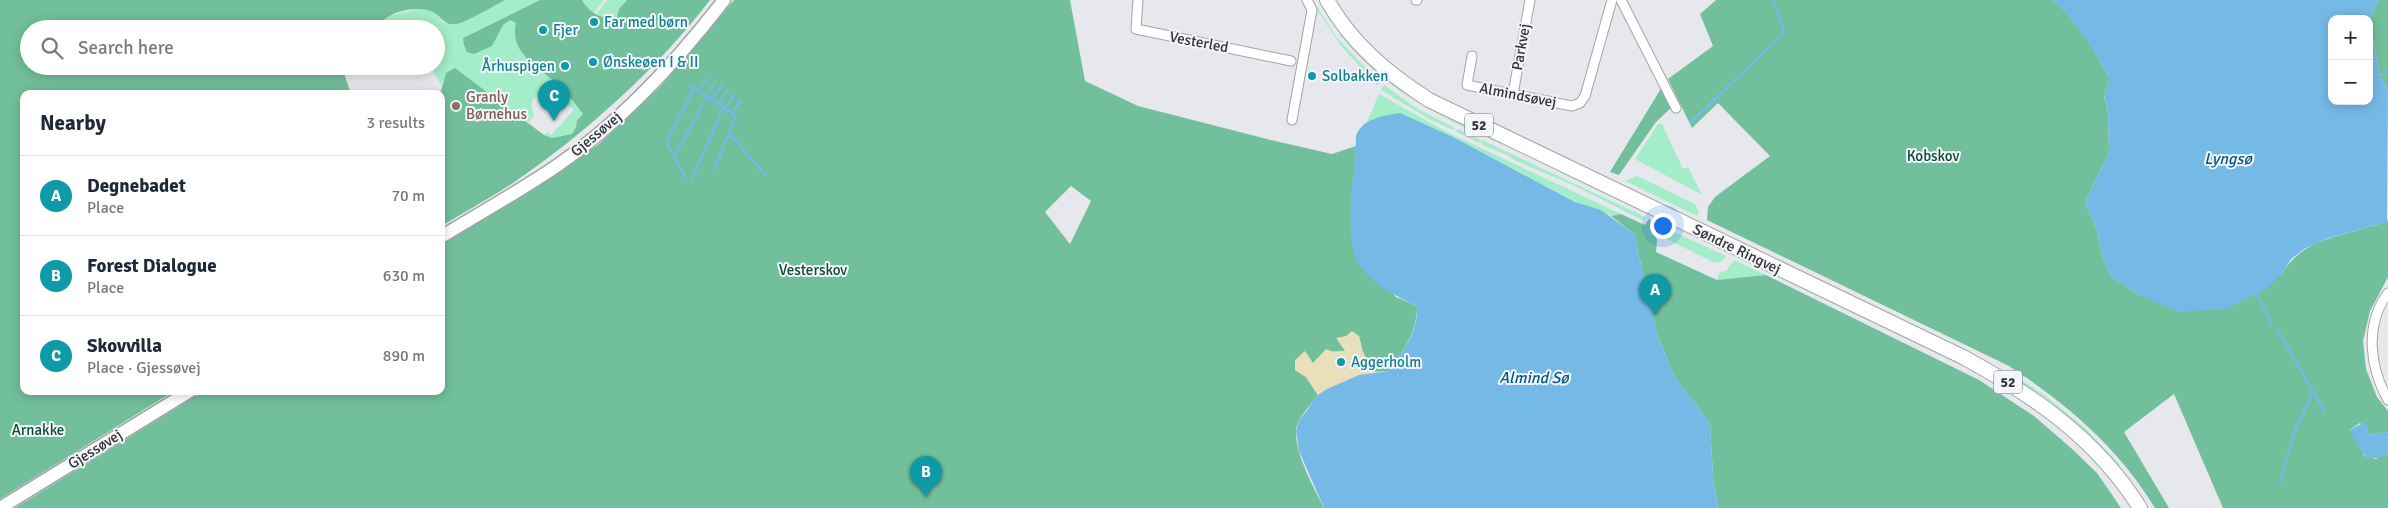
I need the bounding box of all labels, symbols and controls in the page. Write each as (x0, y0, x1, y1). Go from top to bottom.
place label: Far med børn (604, 13, 688, 31)
map controls (2328, 15, 2373, 105)
button: + (2328, 15, 2373, 60)
marker: Far med børn (588, 16, 600, 28)
search box (20, 20, 445, 75)
place label: Fjer (553, 21, 578, 39)
street label: Parkvej (1508, 22, 1534, 72)
marker: Fjer (537, 24, 549, 36)
street label: Vesterled (1168, 27, 1230, 57)
icon: search (38, 34, 66, 62)
text: Search here (78, 36, 174, 60)
place label: Ønskeøen I & II (603, 53, 698, 71)
marker: Ønskeøen I & II (587, 56, 599, 68)
place label: Århuspigen (482, 57, 555, 75)
marker: Århuspigen (559, 60, 571, 72)
button: − (2328, 60, 2373, 105)
place label: Solbakken (1322, 67, 1389, 85)
marker: Solbakken (1306, 70, 1318, 82)
street label: Almindsøvej (1478, 79, 1558, 111)
pin: C (538, 80, 570, 121)
place label: Granly Børnehus (466, 88, 527, 123)
marker: Granly Børnehus (450, 100, 462, 112)
street label: Gjessøvej (567, 108, 625, 160)
text: Nearby (40, 110, 106, 136)
text: 3 results (366, 113, 425, 133)
road number: 52 (1465, 114, 1493, 136)
park label: Kobskov (1907, 147, 1960, 165)
water label: Lyngsø (2204, 149, 2253, 169)
text: Degnebadet (87, 174, 186, 198)
text: A (51, 186, 61, 206)
text: 70 m (391, 186, 425, 206)
text: Place (87, 198, 124, 218)
your location (1650, 213, 1676, 239)
street label: Søndre Ringvej (1690, 220, 1784, 278)
text: Forest Dialogue (87, 254, 217, 278)
park label: Vesterskov (779, 261, 847, 279)
text: B (51, 266, 61, 286)
text: 630 m (383, 266, 425, 286)
pin: A (1639, 274, 1671, 315)
text: Place (87, 278, 124, 298)
text: Skovvilla (87, 334, 162, 358)
text: C (51, 346, 61, 366)
text: 890 m (383, 346, 425, 366)
place label: Aggerholm (1351, 353, 1421, 371)
marker: Aggerholm (1335, 356, 1347, 368)
text: Place · Gjessøvej (87, 358, 201, 378)
water label: Almind Sø (1499, 368, 1570, 388)
road number: 52 (1994, 371, 2022, 394)
park label: Arnakke (12, 421, 64, 439)
street label: Gjessøvej (65, 425, 125, 473)
pin: B (910, 456, 942, 497)

